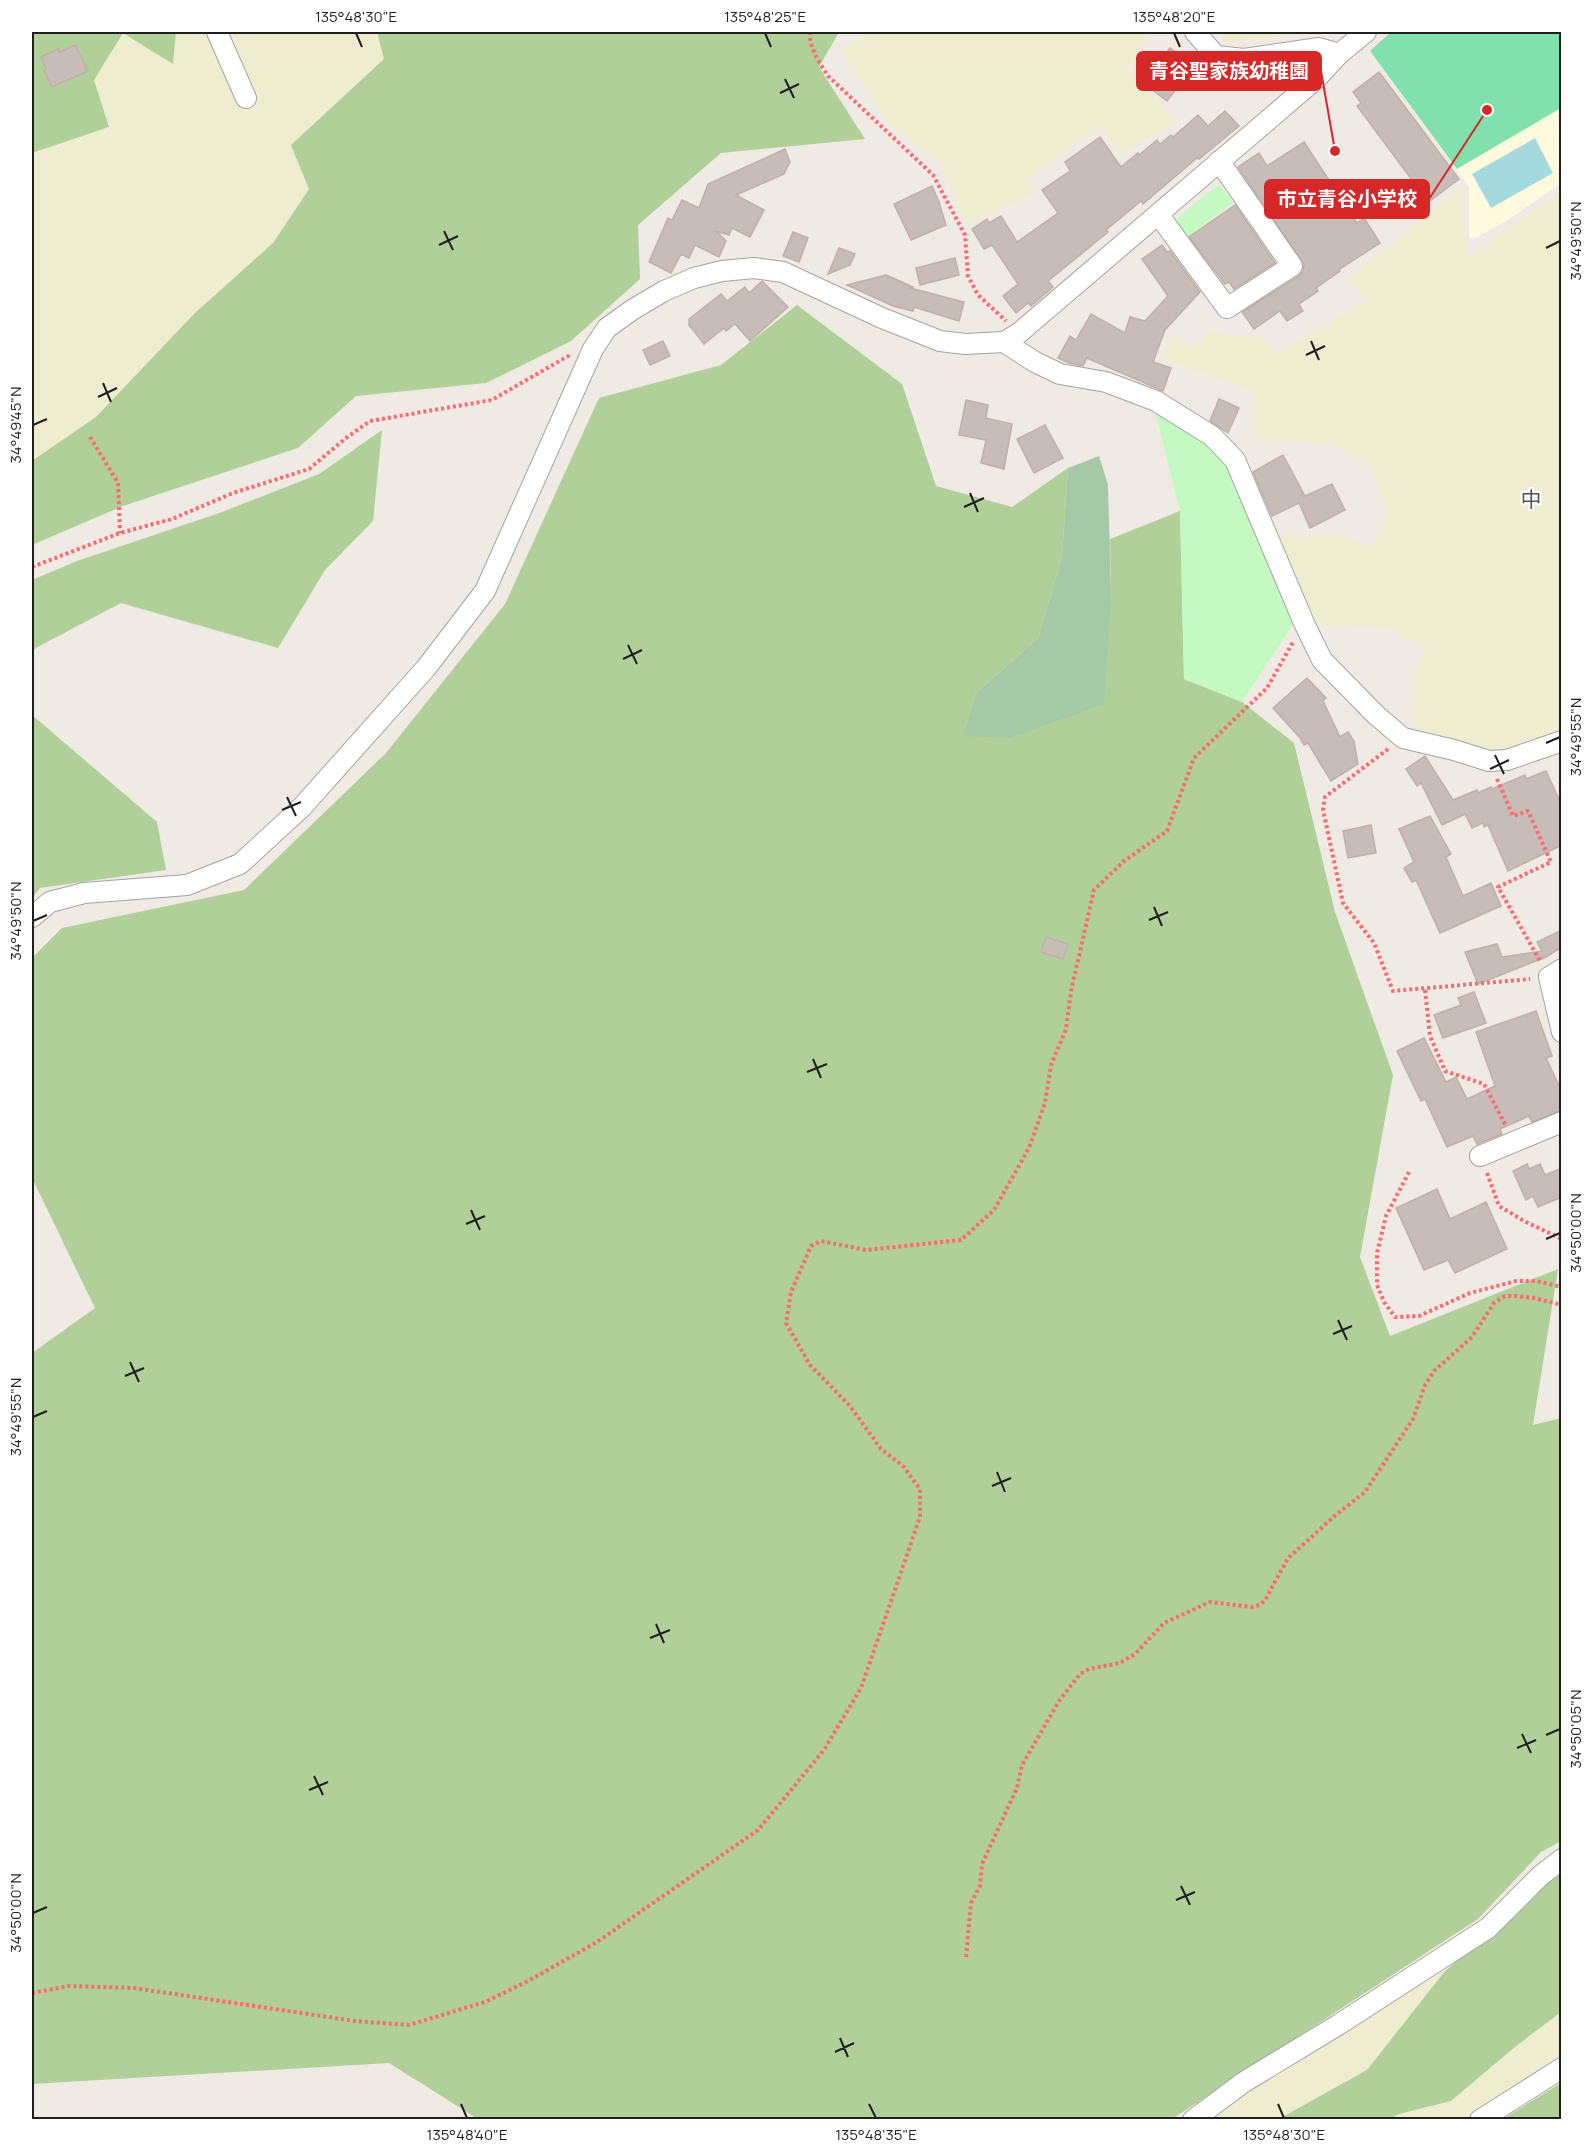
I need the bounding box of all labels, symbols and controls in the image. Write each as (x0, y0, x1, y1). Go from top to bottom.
text: 135°48'30"E (315, 6, 397, 27)
text: 135°48'25"E (724, 6, 806, 27)
text: 135°48'20"E (1133, 6, 1215, 27)
callout: 青谷聖家族幼稚園 (1137, 52, 1321, 90)
text: 青谷聖家族幼稚園 (1149, 57, 1309, 84)
callout: 市立青谷小学校 (1265, 180, 1429, 218)
text: 市立青谷小学校 (1277, 185, 1417, 212)
text: 34°49'50"N (1565, 201, 1586, 281)
text: 34°49'45"N (5, 387, 26, 463)
district label: 中 (1521, 485, 1542, 513)
text: 34°49'55"N (1565, 698, 1586, 776)
text: 34°49'50"N (5, 881, 26, 961)
text: 34°50'00"N (1565, 1193, 1586, 1273)
text: 34°49'55"N (5, 1378, 26, 1456)
text: 34°50'05"N (1565, 1690, 1586, 1768)
text: 34°50'00"N (5, 1873, 26, 1953)
text: 135°48'40"E (427, 2124, 507, 2145)
text: 135°48'35"E (835, 2124, 917, 2145)
text: 135°48'30"E (1243, 2124, 1325, 2145)

